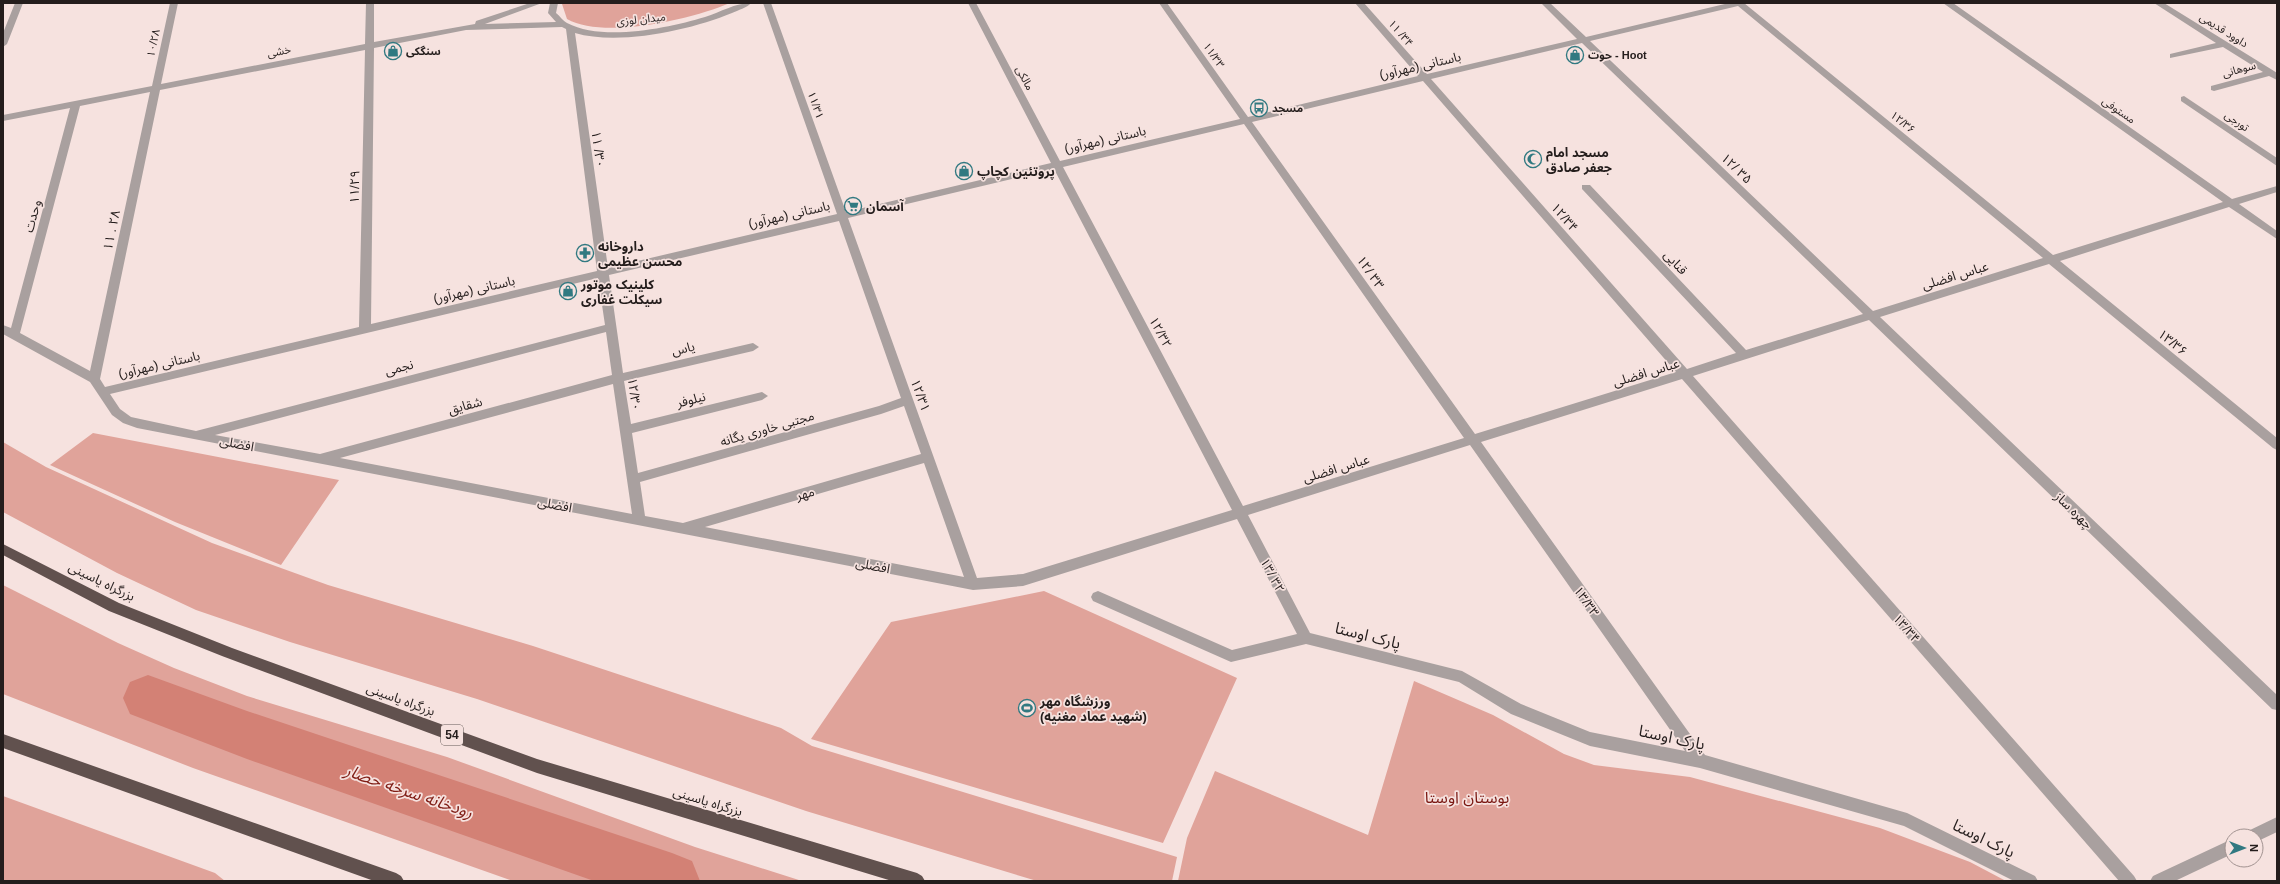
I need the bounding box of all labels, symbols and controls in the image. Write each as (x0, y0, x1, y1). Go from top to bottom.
street label: میدان لوزی (616, 10, 667, 29)
street label: داوود قدیمی (2197, 10, 2250, 50)
street label: ۱۱ /۳۴ (1386, 17, 1416, 49)
street label: ۱۰/۲۸ (144, 27, 162, 58)
street label: ۱۱/۳۳ (1201, 40, 1227, 70)
shop icon: سنگکی (383, 41, 403, 61)
street label: خشی (266, 43, 293, 60)
place label: سنگکی (406, 45, 441, 58)
shop icon: حوت - Hoot (1565, 45, 1585, 65)
street label: باستانی (مهرآور) (1378, 49, 1463, 83)
place label: حوت - Hoot (1588, 49, 1647, 62)
street label: سوهانی (2221, 59, 2258, 80)
street label: مالکی (1013, 64, 1036, 93)
street label: ۱۱/۳۱ (806, 90, 826, 120)
street label: مستوفی (2100, 94, 2138, 127)
bus stop icon: مسجد (1249, 98, 1269, 118)
place label: مسجد (1272, 102, 1303, 115)
street label: ۱۲/۳۶ (1888, 108, 1918, 136)
street label: تورجی (2222, 109, 2251, 134)
street label: باستانی (مهرآور) (1063, 123, 1148, 157)
street label: ۱۱ /۳۰ (589, 130, 609, 168)
place label: مسجد امام جعفر صادق (1546, 145, 1612, 175)
mosque icon: مسجد امام جعفر صادق (1523, 149, 1543, 169)
street label: ۱۲/ ۳۵ (1718, 150, 1755, 187)
shop icon: پروتئین کچاپ (954, 161, 974, 181)
place label: پروتئین کچاپ (977, 164, 1055, 180)
street label: ۱۱/۲۹ (347, 170, 362, 204)
supermarket icon: آسمان (843, 196, 863, 216)
street label: وحدت (21, 198, 44, 234)
street label: باستانی (مهرآور) (747, 198, 832, 232)
place label: آسمان (866, 199, 905, 214)
street label: ۱۲/۳۴ (1548, 200, 1581, 235)
street label: ۱۱ . ۲۸ (100, 208, 123, 252)
place label: داروخانه محسن عظیمی (598, 239, 682, 269)
pharmacy icon: داروخانه محسن عظیمی (575, 243, 595, 263)
street label: قنایی (1660, 247, 1691, 278)
street label: ۱۲/ ۳۳ (1354, 253, 1387, 292)
street label: عباس افضلی (1920, 258, 1991, 294)
street label: باستانی (مهرآور) (432, 273, 517, 307)
place label: کلینیک موتور سیکلت غفاری (580, 277, 662, 307)
shop icon: کلینیک موتور سیکلت غفاری (558, 281, 578, 301)
street label: ۱۲/۳۲ (1146, 314, 1175, 350)
street label: ۱۳/۳۶ (2155, 326, 2190, 359)
street label: یاس (670, 339, 697, 359)
street label: باستانی (مهرآور) (117, 348, 202, 382)
street label: عباس افضلی (1611, 355, 1682, 391)
street label: نجمی (383, 357, 415, 379)
street label: ۱۲/۳۰ (625, 377, 644, 412)
street label: ۱۲/۳۱ (908, 377, 933, 413)
street label: نیلوفر (674, 389, 707, 411)
street label: شقایق (446, 394, 484, 418)
street label: مجتبی خاوری یگانه (718, 408, 816, 450)
street label: افضلی (218, 433, 255, 455)
street label: عباس افضلی (1301, 451, 1372, 487)
street label: مهر (793, 484, 817, 504)
street label: چهره ساز (2050, 488, 2096, 534)
street label: افضلی (536, 494, 573, 516)
street label: افضلی (854, 555, 891, 577)
street label: ۱۳/ ۳۲ (1257, 555, 1288, 595)
street label: بزرگراه یاسینی (66, 559, 137, 605)
street label: ۱۳/۳۳ (1571, 583, 1602, 619)
street label: ۱۳/۳۴ (1890, 611, 1923, 646)
street label: پارک اوستا (1333, 619, 1403, 654)
street label: بزرگراه یاسینی (364, 680, 437, 720)
place label: ورزشگاه مهر (شهید عماد مغنیه) (1039, 694, 1147, 724)
sports icon: ورزشگاه مهر (شهید عماد مغنیه) (1017, 698, 1037, 718)
street label: پارک اوستا (1637, 722, 1707, 755)
road number: 54 (441, 725, 463, 745)
water label: رودخانه سرخه حصار (340, 760, 475, 822)
street label: بزرگراه یاسینی (671, 784, 744, 820)
park label: بوستان اوستا (1425, 789, 1509, 807)
street label: پارک اوستا (1949, 816, 2018, 863)
north arrow (2224, 828, 2264, 868)
text: N (2248, 844, 2260, 852)

